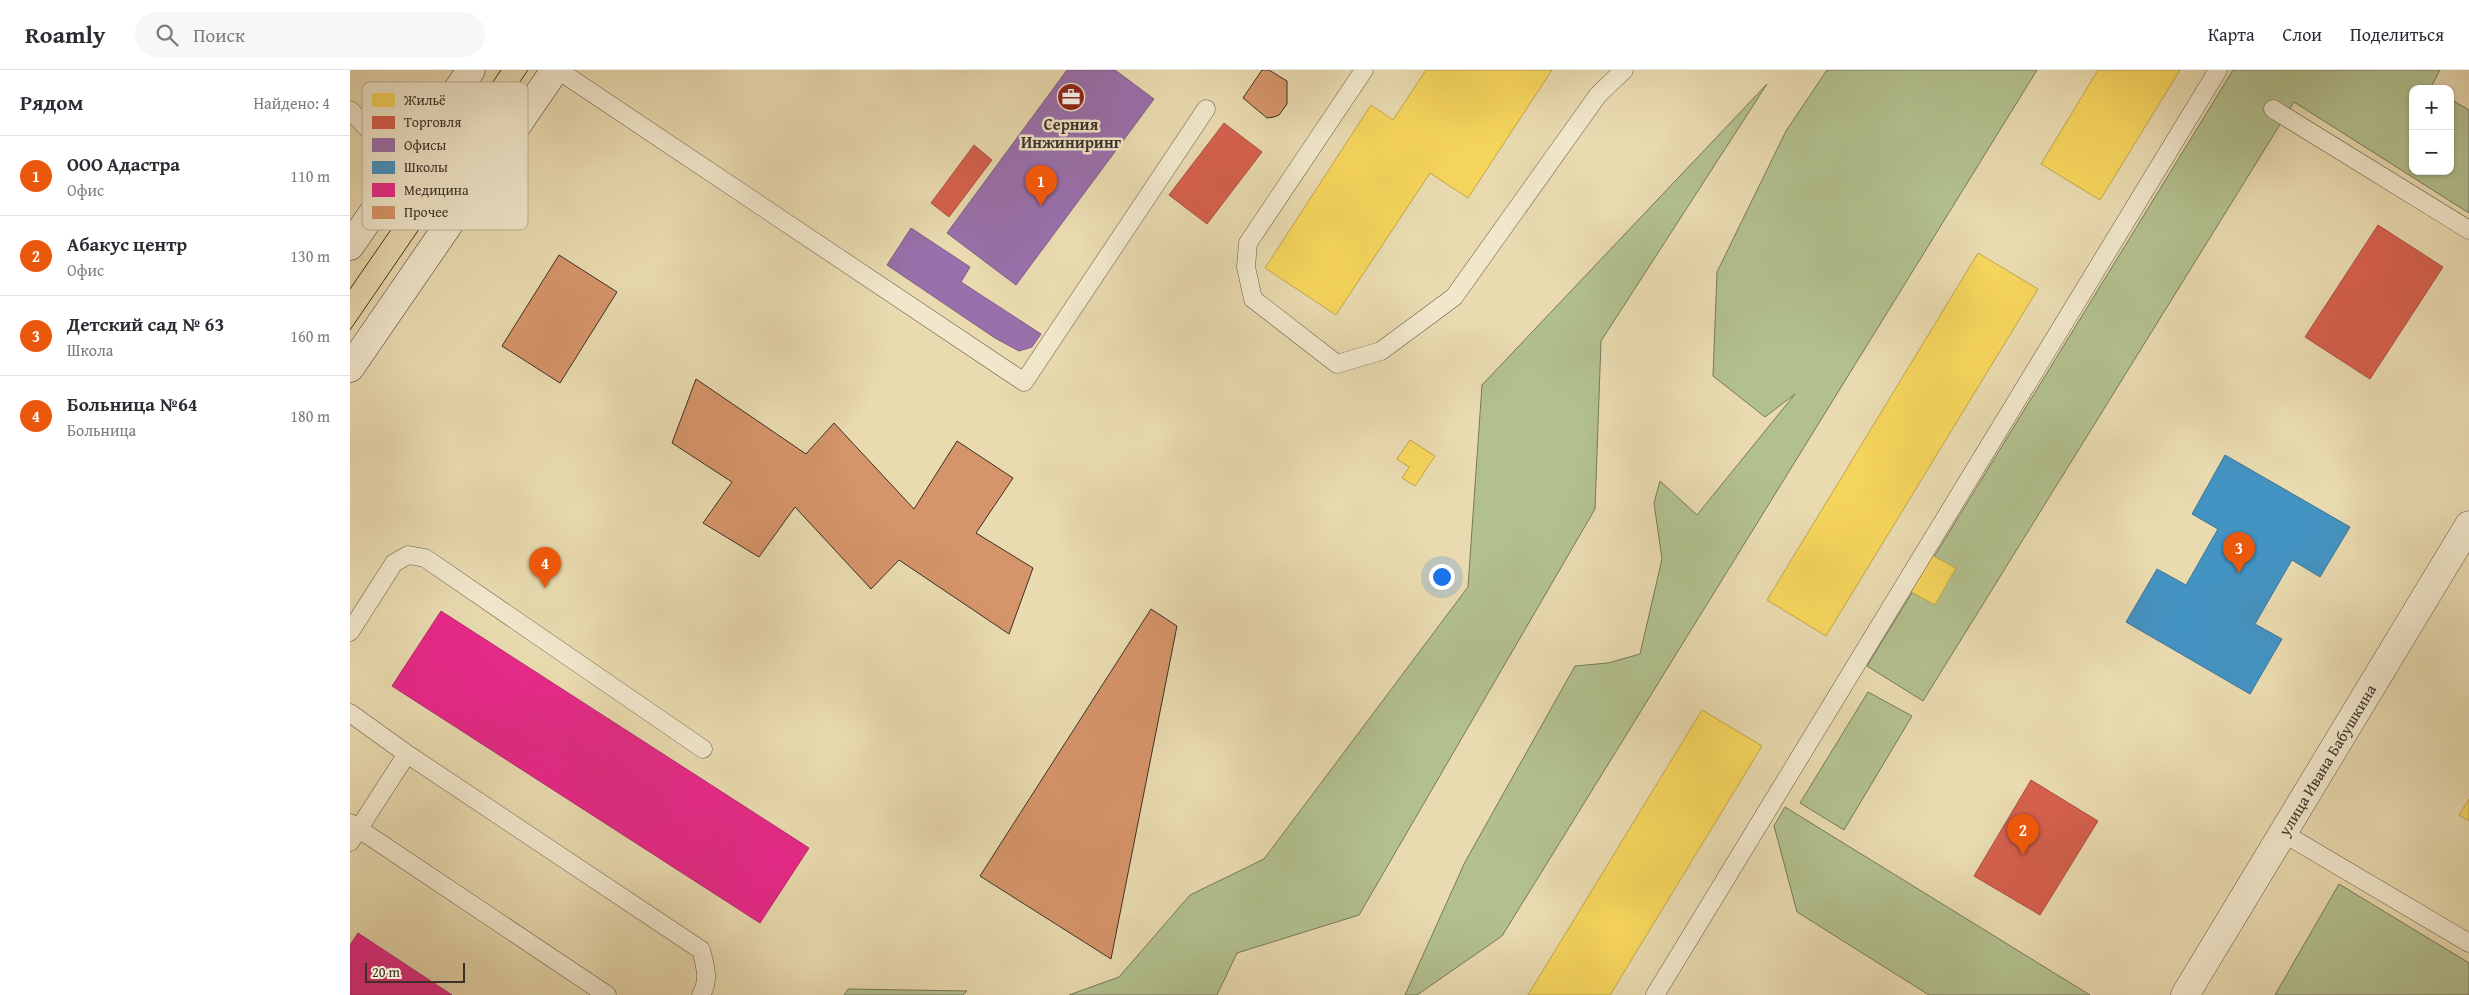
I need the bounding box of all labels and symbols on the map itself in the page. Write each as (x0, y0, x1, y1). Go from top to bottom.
legend (362, 82, 528, 230)
office icon: Серния Инжиниринг (1056, 82, 1086, 112)
text: Жильё (403, 90, 446, 110)
text: Торговля (404, 112, 461, 132)
place label: Серния Инжиниринг (1021, 112, 1122, 154)
text: Офисы (404, 135, 446, 155)
text: Школы (404, 157, 448, 177)
pin: 1 (1025, 165, 1057, 206)
text: Медицина (404, 180, 469, 200)
text: Прочее (404, 202, 449, 222)
pin: 3 (2223, 532, 2255, 573)
pin: 4 (529, 547, 561, 588)
your location (1429, 564, 1455, 590)
street label: улица Ивана Бабушкина (2272, 679, 2382, 841)
pin: 2 (2007, 814, 2039, 855)
scale bar (365, 960, 465, 983)

